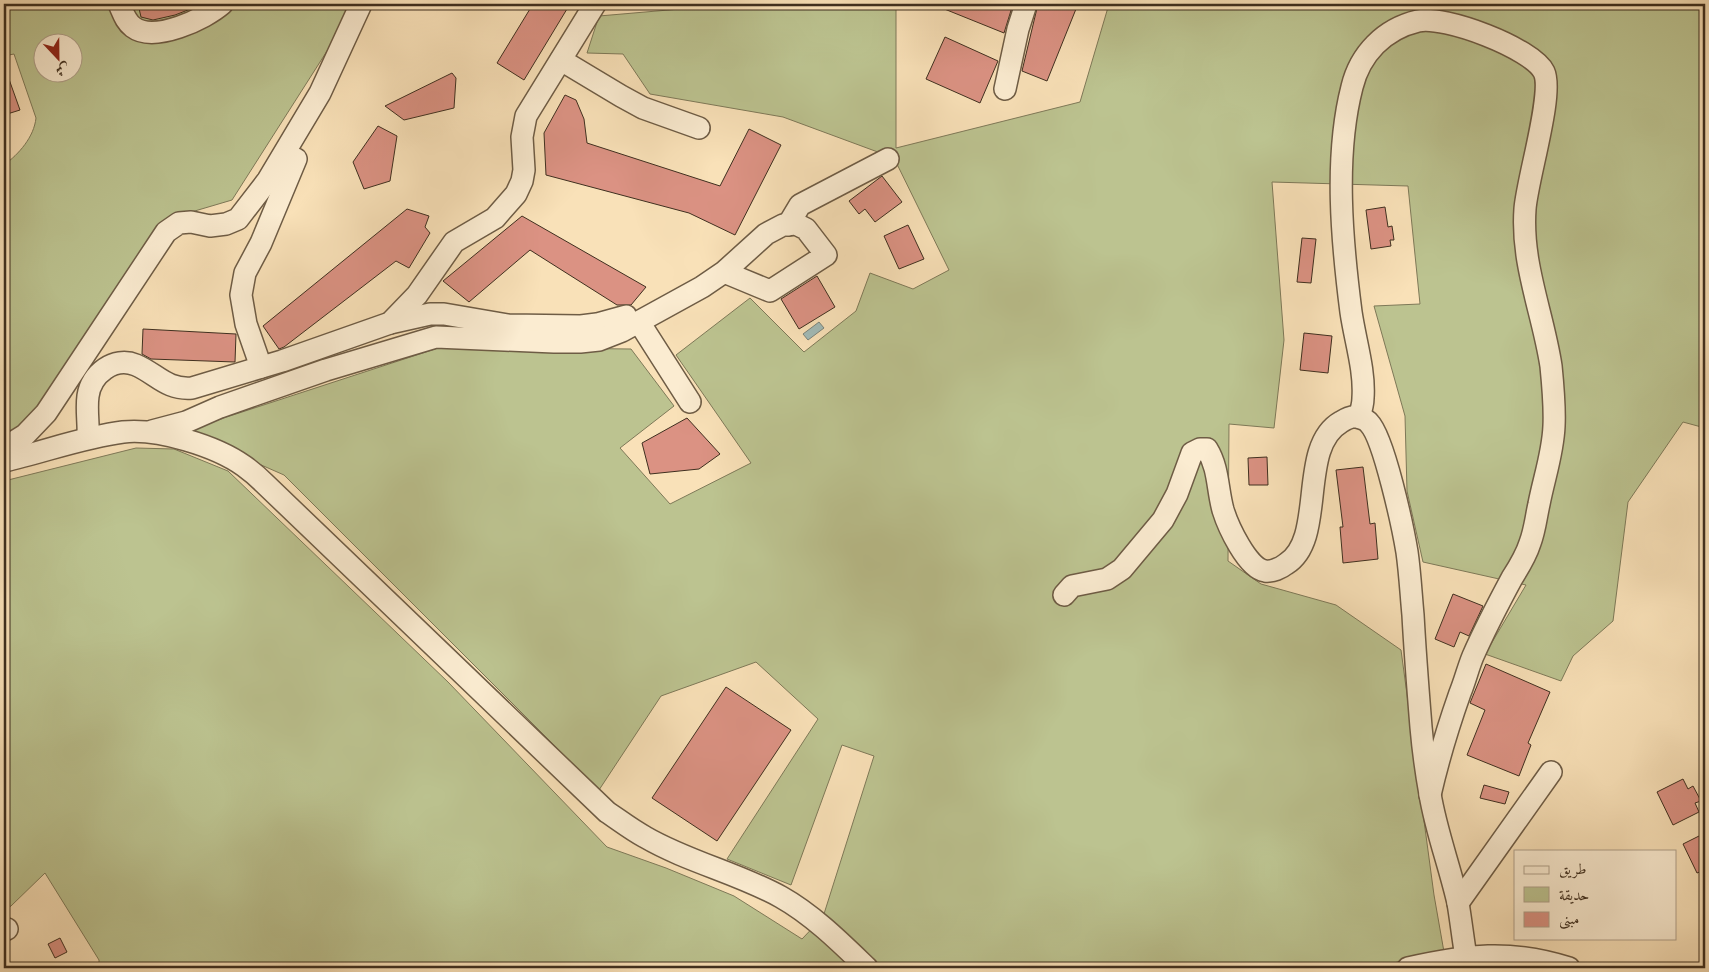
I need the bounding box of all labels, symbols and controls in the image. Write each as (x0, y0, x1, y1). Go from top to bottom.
north arrow (32, 32, 82, 82)
text: ش (53, 59, 72, 80)
legend (1514, 850, 1676, 940)
text: طريق (1559, 860, 1586, 879)
text: حديقة (1559, 886, 1589, 905)
text: مبنى (1559, 910, 1579, 930)

